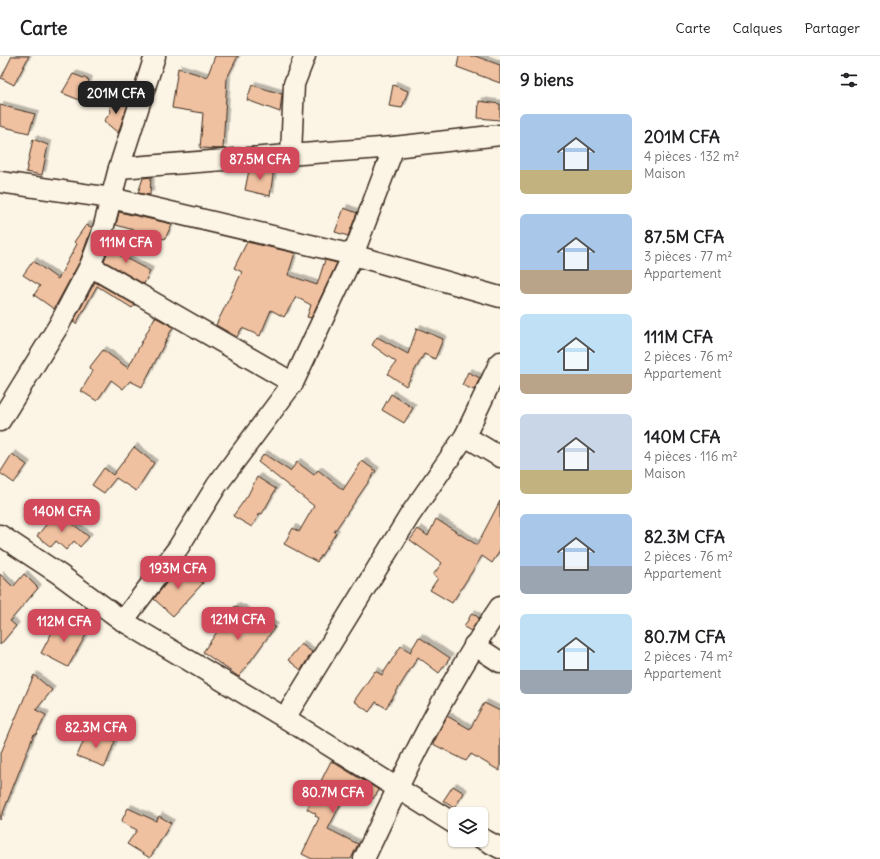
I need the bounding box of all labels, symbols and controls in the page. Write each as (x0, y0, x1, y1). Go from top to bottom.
text: Carte (20, 16, 67, 40)
text: Carte (676, 19, 710, 37)
text: Calques (732, 19, 782, 37)
text: Partager (804, 19, 860, 37)
text: 9 biens (520, 69, 574, 91)
icon: filters (838, 69, 860, 91)
pin: 201M CFA (75, 81, 157, 115)
text: 201M CFA (87, 85, 145, 102)
text: 201M CFA (644, 126, 720, 148)
icon: home (552, 130, 600, 178)
pin: 87.5M CFA (214, 147, 306, 181)
text: 4 pièces · 132 m² (644, 148, 739, 165)
text: 87.5M CFA (229, 151, 291, 168)
text: Maison (644, 165, 686, 182)
text: 87.5M CFA (644, 226, 724, 248)
pin: 111M CFA (85, 230, 167, 264)
icon: home (552, 230, 600, 278)
text: 111M CFA (100, 234, 152, 251)
text: 3 pièces · 77 m² (644, 248, 732, 265)
text: Appartement (644, 265, 721, 282)
text: 111M CFA (644, 326, 713, 348)
icon: home (552, 330, 600, 378)
text: 2 pièces · 76 m² (644, 348, 733, 365)
text: Appartement (644, 365, 721, 382)
text: 140M CFA (644, 426, 720, 448)
icon: home (552, 430, 600, 478)
text: 4 pièces · 116 m² (644, 448, 738, 465)
text: Maison (644, 465, 686, 482)
pin: 140M CFA (21, 499, 103, 533)
text: 140M CFA (33, 503, 91, 520)
text: 82.3M CFA (644, 526, 725, 548)
icon: home (552, 530, 600, 578)
text: 2 pièces · 76 m² (644, 548, 733, 565)
pin: 193M CFA (137, 556, 219, 590)
text: 193M CFA (149, 560, 207, 577)
text: Appartement (644, 565, 721, 582)
pin: 121M CFA (197, 607, 279, 641)
pin: 112M CFA (23, 609, 105, 643)
text: 121M CFA (211, 611, 265, 628)
text: 112M CFA (37, 613, 91, 630)
text: 80.7M CFA (644, 626, 726, 648)
icon: home (552, 630, 600, 678)
text: 2 pièces · 74 m² (644, 648, 733, 665)
text: Appartement (644, 665, 721, 682)
pin: 82.3M CFA (50, 715, 142, 749)
text: 82.3M CFA (65, 719, 127, 736)
pin: 80.7M CFA (287, 780, 379, 814)
text: 80.7M CFA (302, 784, 364, 801)
map controls (448, 807, 488, 847)
button: layers (448, 807, 488, 847)

